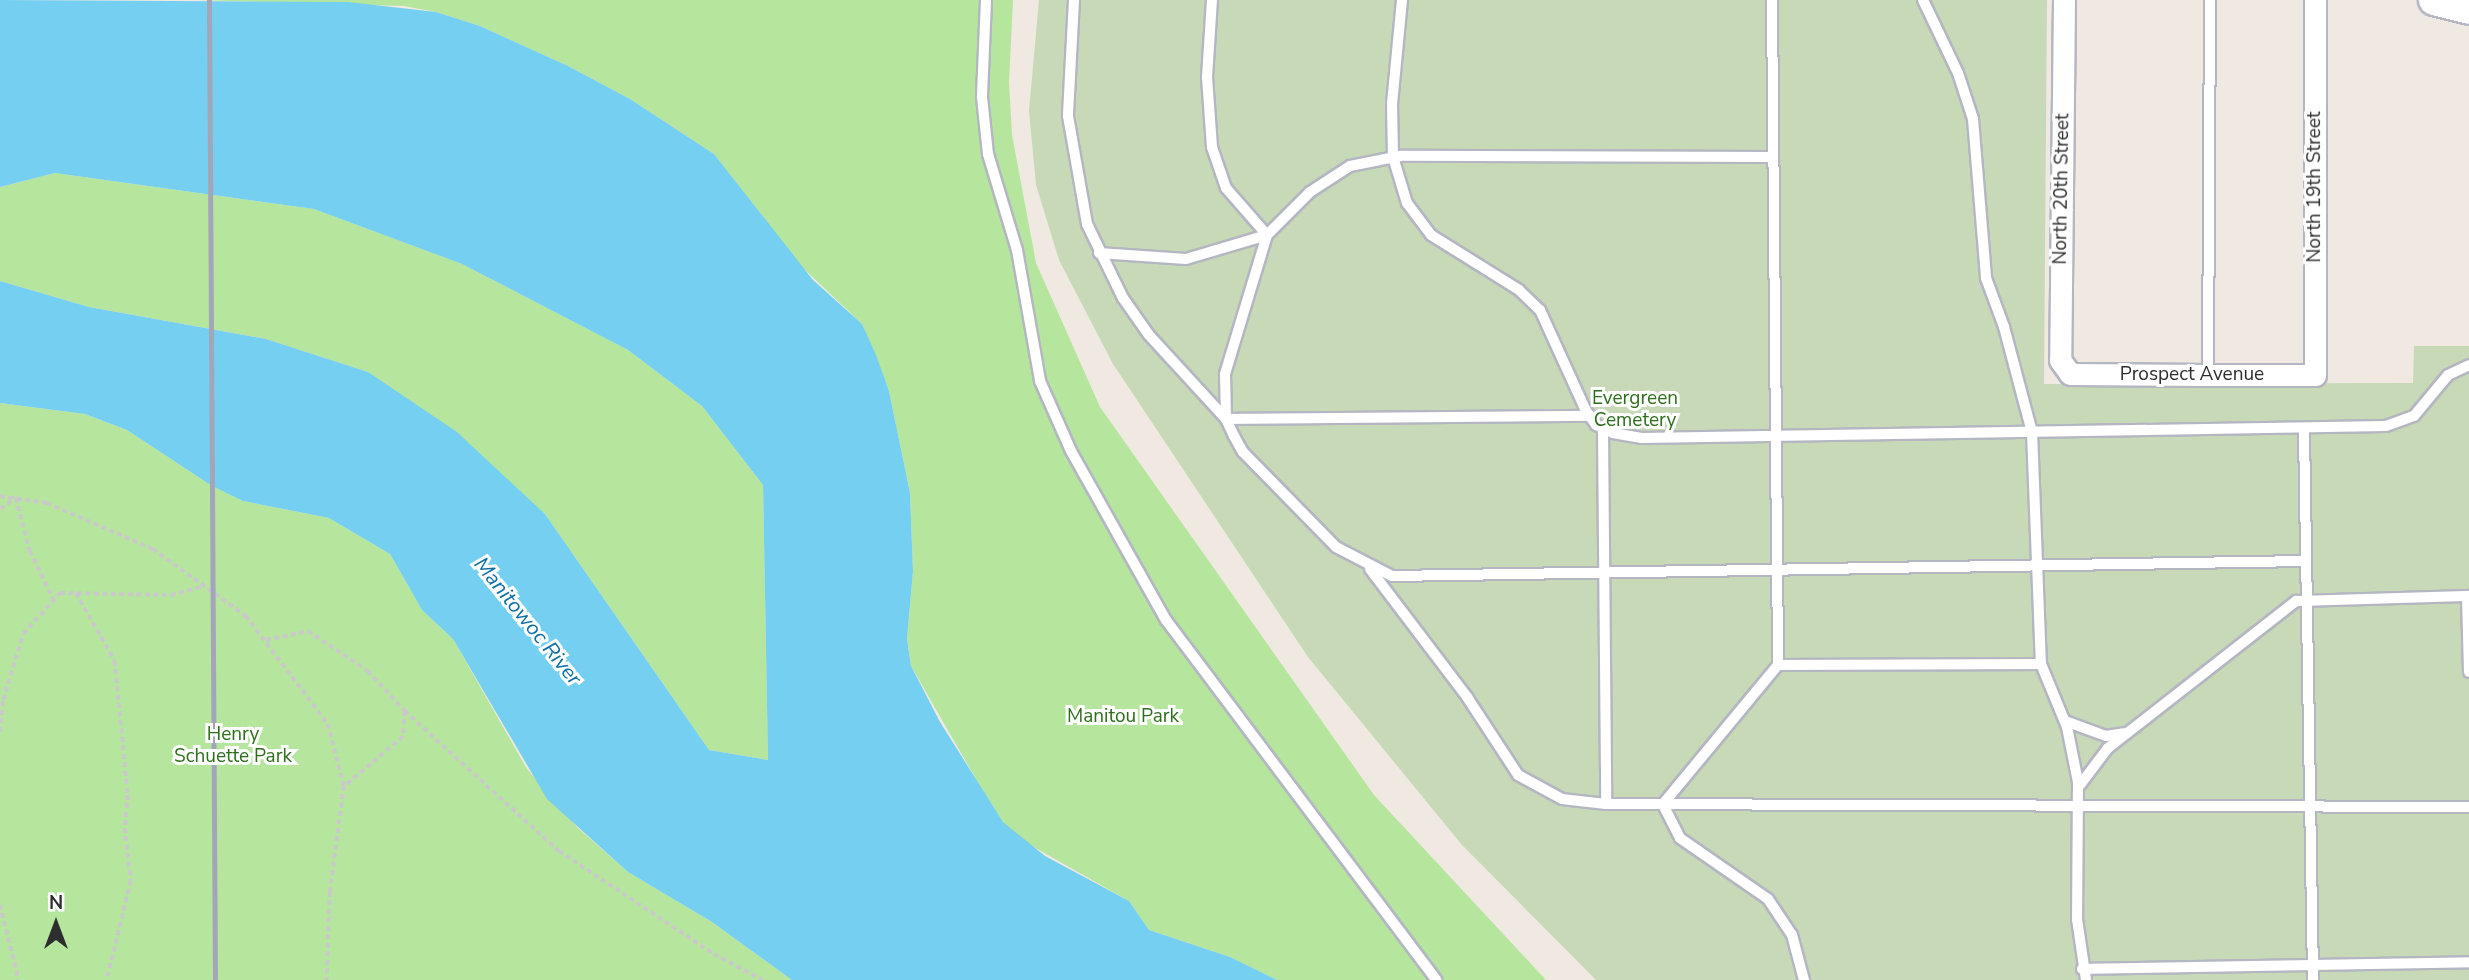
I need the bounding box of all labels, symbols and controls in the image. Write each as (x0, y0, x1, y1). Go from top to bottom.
street label: North 19th Street (2304, 111, 2326, 263)
street label: North 20th Street (2049, 113, 2075, 265)
street label: Prospect Avenue (2120, 364, 2264, 386)
park label: Evergreen Cemetery (1592, 388, 1678, 432)
water label: Manitowoc River (469, 552, 587, 690)
park label: Manitou Park (1067, 706, 1179, 728)
park label: Henry Schuette Park (174, 724, 292, 768)
north arrow (21, 889, 91, 959)
text: N (49, 890, 63, 916)

